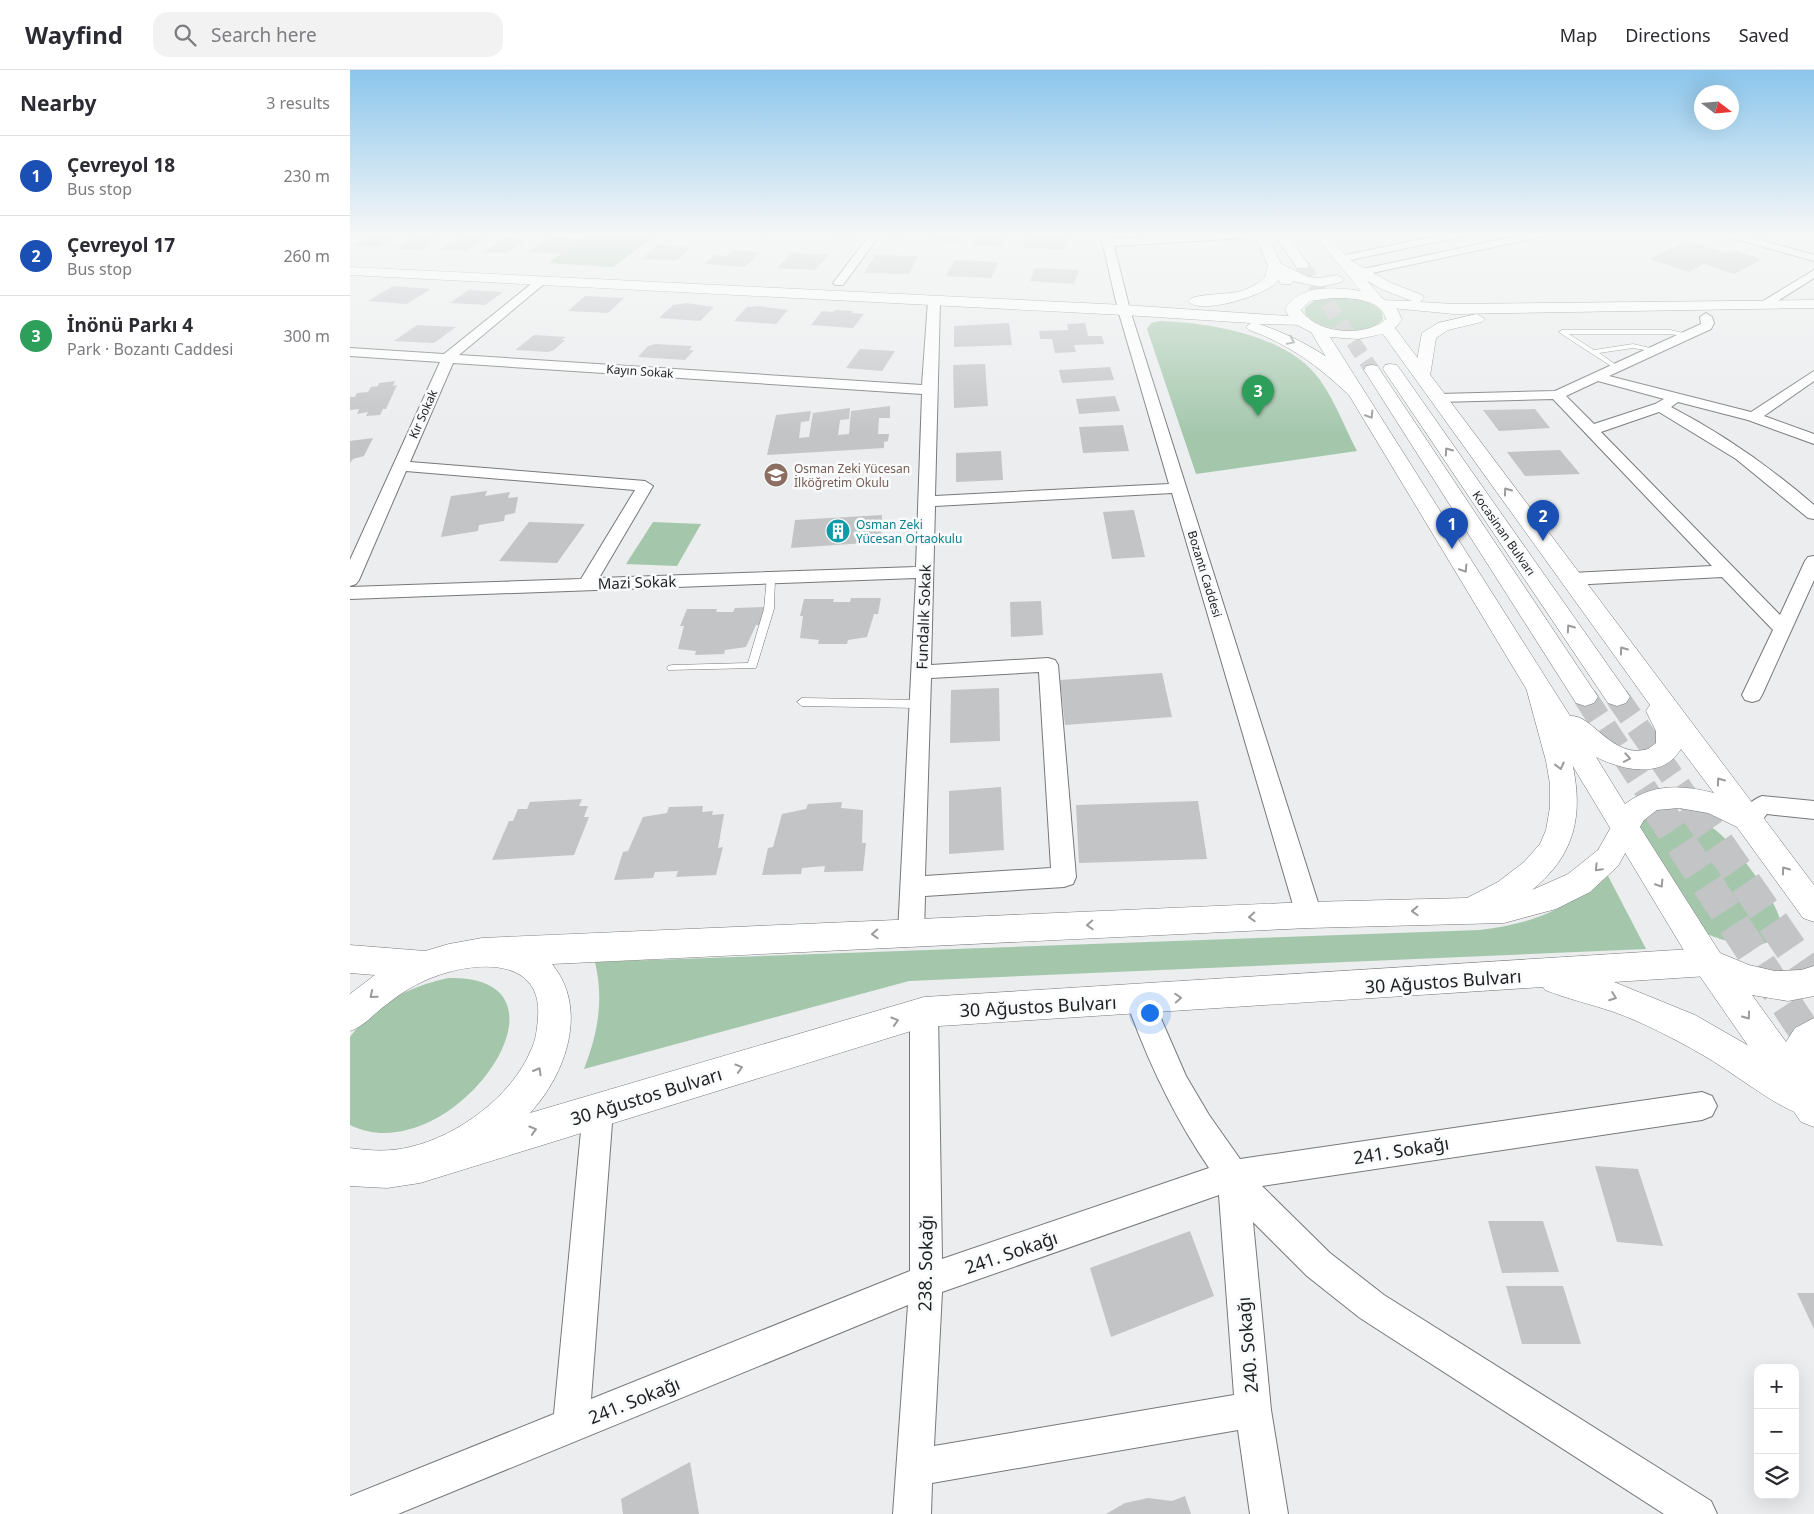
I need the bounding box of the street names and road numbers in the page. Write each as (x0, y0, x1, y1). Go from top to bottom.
street label: Kayın Sokak (606, 360, 675, 382)
street label: Kır Sokak (405, 386, 442, 441)
street label: Kocasinan Bulvarı (1468, 487, 1540, 579)
street label: Bozantı Caddesi (1184, 528, 1226, 620)
street label: Fundalık Sokak (911, 564, 935, 670)
street label: Mazi Sokak (597, 571, 677, 593)
street label: 30 Ağustos Bulvarı (1364, 964, 1522, 998)
street label: 30 Ağustos Bulvarı (959, 990, 1117, 1022)
street label: 30 Ağustos Bulvarı (567, 1062, 725, 1130)
street label: 241. Sokağı (1351, 1131, 1451, 1169)
street label: 238. Sokağı (912, 1215, 938, 1311)
street label: 241. Sokağı (961, 1225, 1061, 1279)
street label: 240. Sokağı (1231, 1296, 1263, 1394)
street label: 241. Sokağı (585, 1371, 683, 1429)

